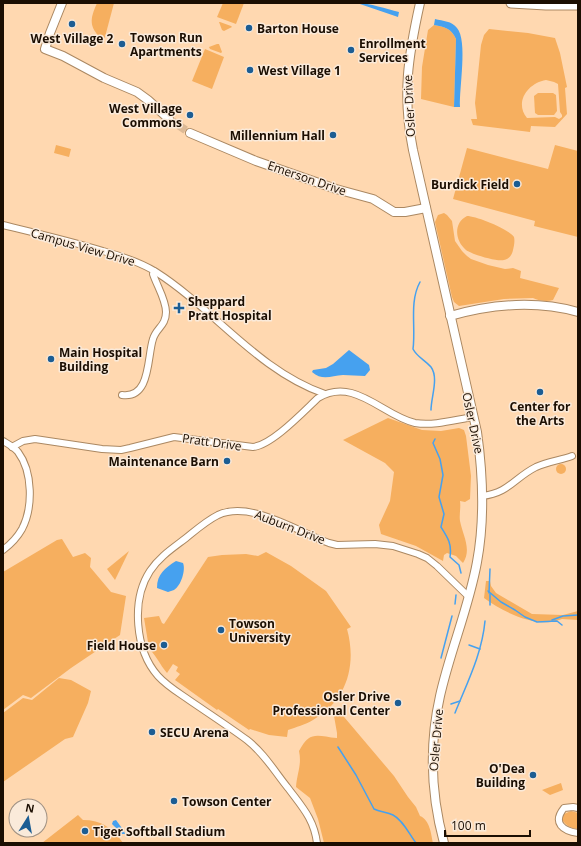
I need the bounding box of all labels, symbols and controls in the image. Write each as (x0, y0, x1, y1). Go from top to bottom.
marker: West Village 2 (67, 19, 77, 29)
place label: Barton House (257, 20, 339, 37)
marker: Barton House (244, 23, 254, 33)
place label: Towson Run Apartments (130, 29, 203, 60)
place label: West Village 2 (31, 30, 114, 47)
place label: Enrollment Services (359, 35, 426, 66)
marker: Towson Run Apartments (117, 39, 127, 49)
marker: Enrollment Services (346, 45, 356, 55)
place label: West Village 1 (258, 62, 341, 79)
marker: West Village 1 (245, 65, 255, 75)
street label: Osler Drive (399, 74, 419, 138)
place label: West Village Commons (109, 100, 182, 131)
marker: West Village Commons (185, 110, 195, 120)
place label: Millennium Hall (230, 127, 325, 144)
marker: Millennium Hall (328, 130, 338, 140)
street label: Emerson Drive (265, 157, 349, 200)
place label: Burdick Field (431, 176, 509, 193)
marker: Burdick Field (512, 179, 522, 189)
street label: Campus View Drive (29, 224, 137, 270)
place label: Sheppard Pratt Hospital (188, 293, 272, 324)
marker: Sheppard Pratt Hospital (173, 302, 185, 314)
place label: Main Hospital Building (59, 344, 142, 375)
marker: Main Hospital Building (46, 354, 56, 364)
marker: Center for the Arts (535, 387, 545, 397)
street label: Osler Drive (458, 391, 488, 455)
place label: Center for the Arts (509, 398, 571, 429)
street label: Pratt Drive (181, 429, 243, 455)
place label: Maintenance Barn (109, 453, 219, 470)
marker: Maintenance Barn (222, 456, 232, 466)
street label: Auburn Drive (252, 506, 328, 548)
place label: Towson University (229, 615, 291, 646)
marker: Towson University (216, 625, 226, 635)
place label: Field House (87, 637, 156, 654)
marker: Field House (159, 640, 169, 650)
place label: Osler Drive Professional Center (273, 688, 391, 719)
marker: Osler Drive Professional Center (393, 698, 403, 708)
street label: Osler Drive (425, 708, 447, 772)
place label: SECU Arena (160, 724, 229, 741)
marker: SECU Arena (147, 727, 157, 737)
place label: O'Dea Building (476, 760, 525, 791)
marker: O'Dea Building (528, 770, 538, 780)
place label: Towson Center (182, 793, 272, 810)
marker: Towson Center (169, 796, 179, 806)
north arrow (8, 798, 48, 838)
text: N (24, 799, 36, 816)
scale bar (445, 812, 530, 838)
text: 100 m (451, 817, 486, 834)
place label: Tiger Softball Stadium (93, 823, 225, 840)
marker: Tiger Softball Stadium (80, 826, 90, 836)

